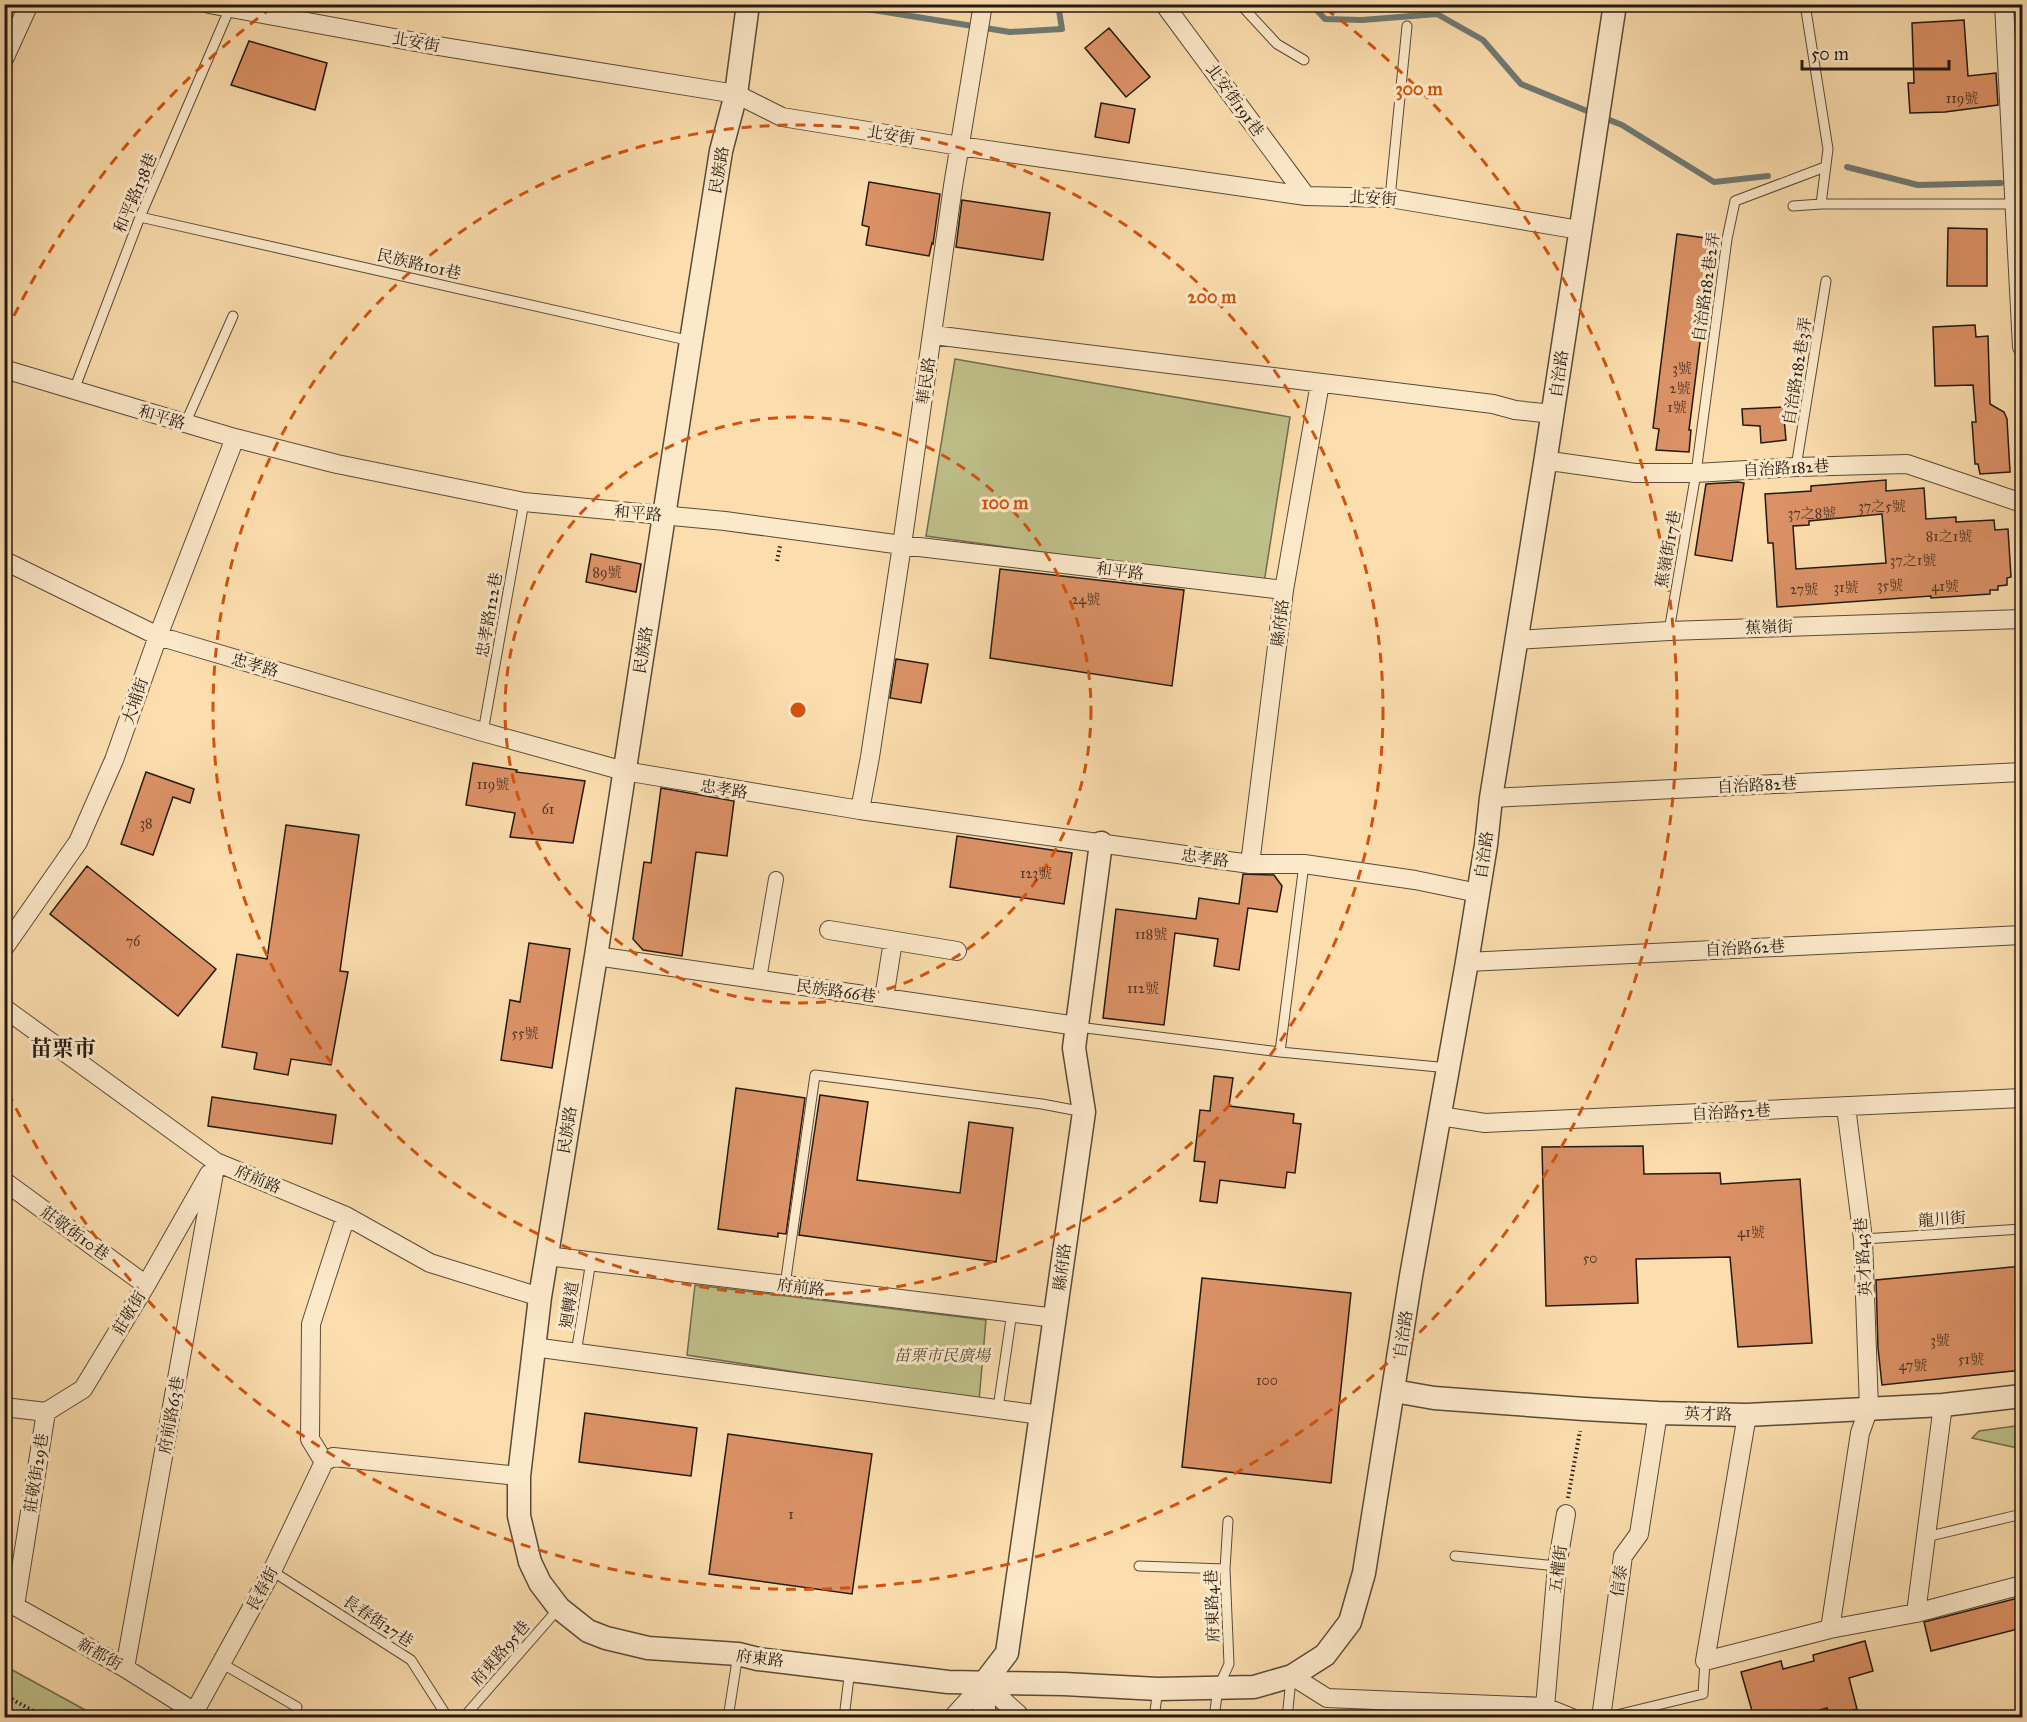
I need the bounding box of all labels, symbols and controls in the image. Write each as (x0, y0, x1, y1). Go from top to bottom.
street label: 北安街 (391, 28, 441, 56)
scale bar (1802, 33, 1949, 71)
text: 50 m (1811, 43, 1849, 65)
street label: 北安街191巷 (1202, 60, 1268, 140)
text: 300 m (1395, 78, 1443, 101)
house number: 119號 (1946, 90, 1978, 107)
street label: 北安街 (866, 122, 916, 148)
street label: 民族路 (705, 145, 733, 195)
street label: 和平路138巷 (110, 150, 160, 236)
street label: 北安街 (1349, 187, 1397, 209)
street label: 自治路182巷2弄 (1689, 231, 1723, 343)
street label: 民族路101巷 (375, 245, 463, 283)
text: 200 m (1188, 286, 1237, 308)
street label: 自治路182巷3弄 (1779, 316, 1815, 426)
street label: 自治路 (1546, 349, 1572, 399)
street label: 華民路 (913, 356, 939, 406)
house number: 3號 (1672, 360, 1692, 377)
house number: 2號 (1670, 380, 1690, 397)
house number: 1號 (1667, 399, 1687, 416)
street label: 和平路 (136, 401, 188, 433)
street label: 自治路182巷 (1742, 456, 1830, 480)
text: 100 m (982, 492, 1029, 514)
house number: 37之5號 (1858, 498, 1906, 515)
street label: 和平路 (613, 501, 663, 525)
house number: 37之8號 (1788, 505, 1836, 522)
street label: 蕉嶺街17巷 (1652, 509, 1684, 589)
house number: 81之1號 (1926, 528, 1972, 545)
house number: 37之1號 (1890, 552, 1936, 569)
street label: 和平路 (1095, 559, 1145, 583)
house number: 89號 (593, 564, 621, 581)
street label: 忠孝路122巷 (472, 571, 506, 659)
house number: 35號 (1877, 577, 1903, 594)
house number: 41號 (1931, 578, 1959, 595)
house number: 31號 (1833, 579, 1859, 596)
house number: 27號 (1790, 581, 1818, 598)
house number: 24號 (1072, 591, 1100, 608)
street label: 縣府路 (1268, 598, 1292, 648)
street label: 蕉嶺街 (1745, 617, 1793, 637)
street label: 民族路 (630, 625, 656, 675)
street label: 忠孝路 (229, 649, 281, 681)
street label: 大埔街 (118, 675, 152, 727)
centre of rings (788, 700, 808, 720)
street label: 自治路82巷 (1716, 773, 1798, 797)
house number: 119號 (477, 776, 509, 793)
street label: 忠孝路 (699, 776, 749, 802)
house number: 61 (542, 801, 555, 818)
house number: 38 (139, 815, 153, 832)
street label: 自治路 (1471, 830, 1497, 880)
street label: 忠孝路 (1180, 845, 1230, 871)
house number: 123號 (1020, 865, 1052, 882)
house number: 118號 (1135, 926, 1167, 943)
house number: 76 (126, 933, 141, 950)
street label: 自治路62巷 (1705, 936, 1785, 960)
street label: 民族路66巷 (795, 976, 877, 1006)
house number: 112號 (1127, 980, 1159, 997)
house number: 55號 (511, 1025, 539, 1042)
district label: 苗栗市 (30, 1035, 96, 1062)
street label: 自治路52巷 (1691, 1100, 1771, 1124)
street label: 民族路 (554, 1105, 580, 1155)
street label: 府前路 (232, 1161, 284, 1197)
street label: 莊敬街10巷 (37, 1202, 113, 1264)
street label: 龍川街 (1917, 1208, 1967, 1230)
street label: 英才路43巷 (1851, 1217, 1875, 1297)
house number: 41號 (1737, 1224, 1765, 1241)
street label: 縣府路 (1050, 1242, 1074, 1292)
house number: 50 (1583, 1250, 1597, 1267)
street label: 府前路 (776, 1275, 826, 1299)
street label: 迴轉道 (556, 1280, 582, 1330)
street label: 莊敬街 (108, 1288, 150, 1338)
street label: 自治路 (1390, 1309, 1416, 1359)
house number: 3號 (1930, 1332, 1950, 1349)
park label: 苗栗市民廣場 (894, 1346, 992, 1365)
house number: 51號 (1958, 1351, 1984, 1368)
house number: 47號 (1899, 1357, 1927, 1374)
house number: 100 (1256, 1372, 1278, 1389)
street label: 府前路63巷 (155, 1375, 187, 1455)
street label: 英才路 (1684, 1404, 1732, 1424)
street label: 莊敬街29巷 (20, 1432, 52, 1514)
house number: 1 (788, 1506, 794, 1523)
street label: 五權街 (1546, 1544, 1570, 1594)
street label: 長春街 (242, 1563, 282, 1615)
street label: 信泰 (1607, 1564, 1631, 1598)
street label: 府東路4巷 (1201, 1569, 1223, 1643)
street label: 長春街27巷 (339, 1591, 417, 1651)
street label: 府東路95巷 (467, 1617, 533, 1689)
street label: 新都街 (74, 1634, 126, 1674)
street label: 府東路 (735, 1646, 785, 1670)

